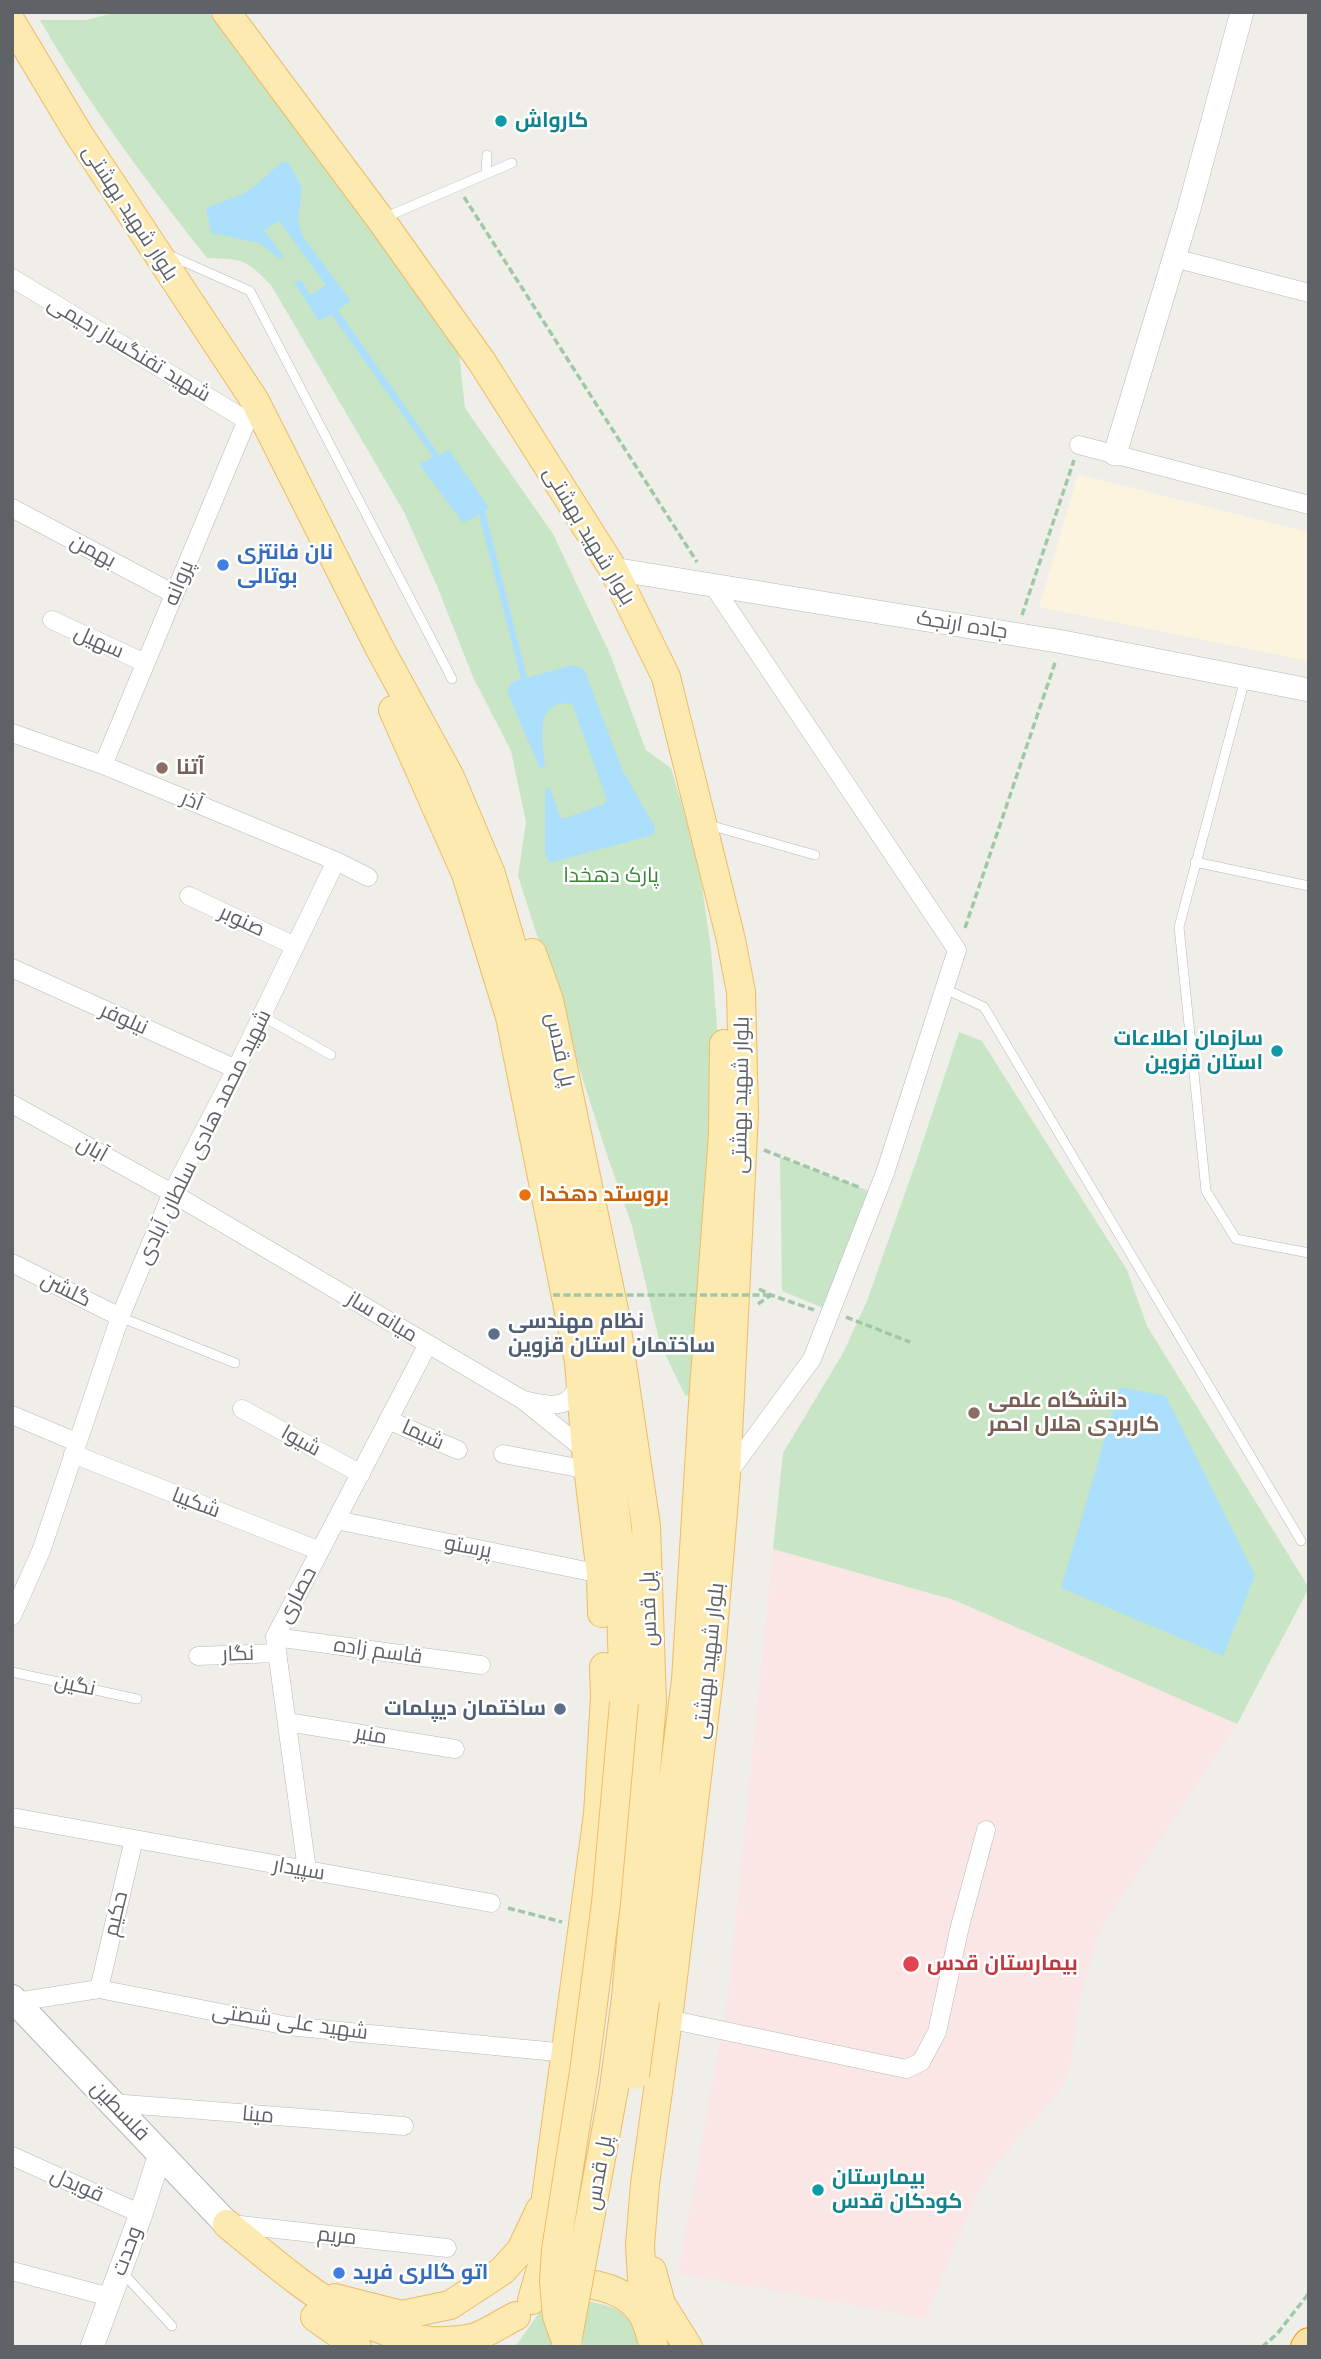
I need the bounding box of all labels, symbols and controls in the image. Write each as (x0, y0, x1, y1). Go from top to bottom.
place label: کارواش (515, 108, 588, 134)
marker: کارواش (493, 113, 509, 129)
street label: بلوار شهید بهشتی (77, 140, 183, 286)
street label: شهید تفنگساز رحیمی (43, 290, 215, 408)
street label: بلوار شهید بهشتی (538, 462, 640, 610)
street label: بهمن (66, 529, 120, 573)
place label: نان فانتزی بوتالی (237, 540, 333, 590)
street label: پروانه (159, 557, 199, 609)
marker: نان فانتزی بوتالی (215, 557, 231, 573)
street label: جاده ارنجک (914, 605, 1010, 645)
street label: سهیل (70, 620, 128, 664)
place label: آتنا (176, 755, 205, 781)
marker: آتنا (154, 760, 170, 776)
street label: آذر (177, 785, 207, 817)
park label: پارک دهخدا (563, 863, 659, 889)
street label: صنوبر (215, 900, 269, 942)
street label: نیلوفر (96, 997, 152, 1041)
street label: شهید محمد هادی سلطان آبادی (131, 1006, 277, 1268)
street label: پل قدس (540, 1011, 580, 1089)
street label: بلوار شهید بهشتی (727, 1016, 755, 1174)
place label: سازمان اطلاعات استان قزوین (1114, 1026, 1263, 1076)
marker: سازمان اطلاعات استان قزوین (1269, 1043, 1285, 1059)
street label: آبان (72, 1130, 112, 1168)
place label: بروستد دهخدا (539, 1182, 669, 1208)
marker: بروستد دهخدا (517, 1187, 533, 1203)
street label: گلشن (37, 1267, 95, 1313)
street label: میانه ساز (342, 1286, 422, 1348)
place label: نظام مهندسی ساختمان استان قزوین (508, 1309, 715, 1359)
marker: نظام مهندسی ساختمان استان قزوین (486, 1326, 502, 1342)
place label: دانشگاه علمی کاربردی هلال احمر (988, 1388, 1159, 1438)
marker: دانشگاه علمی کاربردی هلال احمر (966, 1405, 982, 1421)
street label: شیما (398, 1415, 448, 1455)
street label: شیوا (277, 1420, 325, 1462)
street label: شکیبا (168, 1482, 224, 1524)
street label: پرستو (442, 1530, 494, 1564)
street label: حصاری (272, 1563, 322, 1627)
street label: پل قدس (635, 1571, 663, 1647)
street label: بلوار شهید بهشتی (688, 1582, 730, 1740)
street label: قاسم زاده (332, 1632, 424, 1670)
street label: نگار (221, 1641, 255, 1667)
street label: نگین (52, 1668, 98, 1702)
place label: ساختمان دیپلمات (384, 1696, 546, 1722)
marker: ساختمان دیپلمات (552, 1701, 568, 1717)
street label: منیر (353, 1720, 389, 1750)
street label: سپیدار (271, 1852, 327, 1886)
street label: حکیم (99, 1889, 133, 1939)
place label: بیمارستان قدس (927, 1951, 1078, 1977)
marker: بیمارستان قدس (901, 1954, 921, 1974)
street label: شهید علی شصتی (210, 1999, 370, 2045)
street label: فلسطین (85, 2076, 155, 2146)
street label: مینا (241, 2101, 275, 2129)
street label: پل قدس (580, 2134, 618, 2212)
street label: قویدل (46, 2162, 108, 2208)
place label: بیمارستان کودکان قدس (832, 2165, 962, 2215)
marker: بیمارستان کودکان قدس (810, 2182, 826, 2198)
street label: مریم (316, 2221, 358, 2251)
street label: وحدت (106, 2223, 148, 2279)
place label: اتو گالری فرید (353, 2260, 488, 2286)
marker: اتو گالری فرید (331, 2265, 347, 2281)

